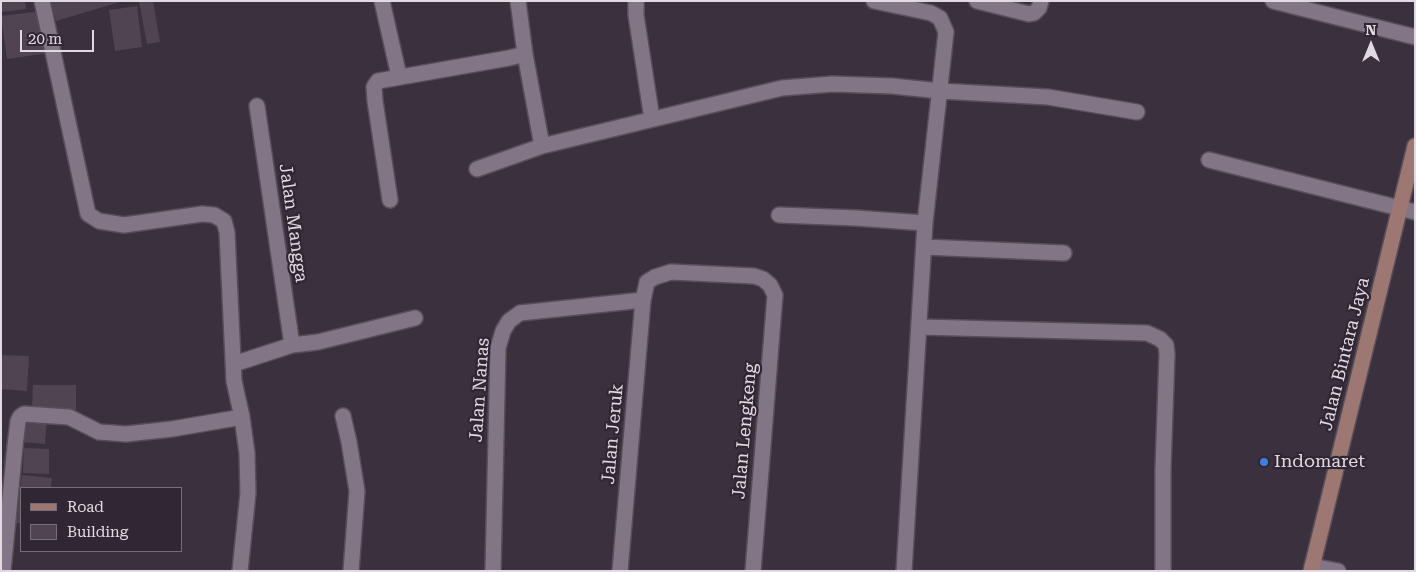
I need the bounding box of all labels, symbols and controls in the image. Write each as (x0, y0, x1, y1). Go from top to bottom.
scale bar (22, 20, 96, 52)
north arrow (1346, 20, 1396, 70)
text: N (1366, 22, 1376, 38)
text: 20 m (28, 30, 62, 48)
street label: Jalan Mangga (274, 162, 312, 284)
street label: Jalan Bintara Jaya (1315, 275, 1375, 433)
street label: Jalan Nanas (466, 337, 494, 443)
street label: Jalan Lengkeng (728, 362, 762, 500)
street label: Jalan Jeruk (598, 383, 628, 485)
place label: Indomaret (1274, 451, 1365, 473)
marker: Indomaret (1258, 456, 1270, 468)
legend (20, 487, 182, 552)
text: Road (67, 498, 104, 516)
text: Building (67, 523, 128, 541)

